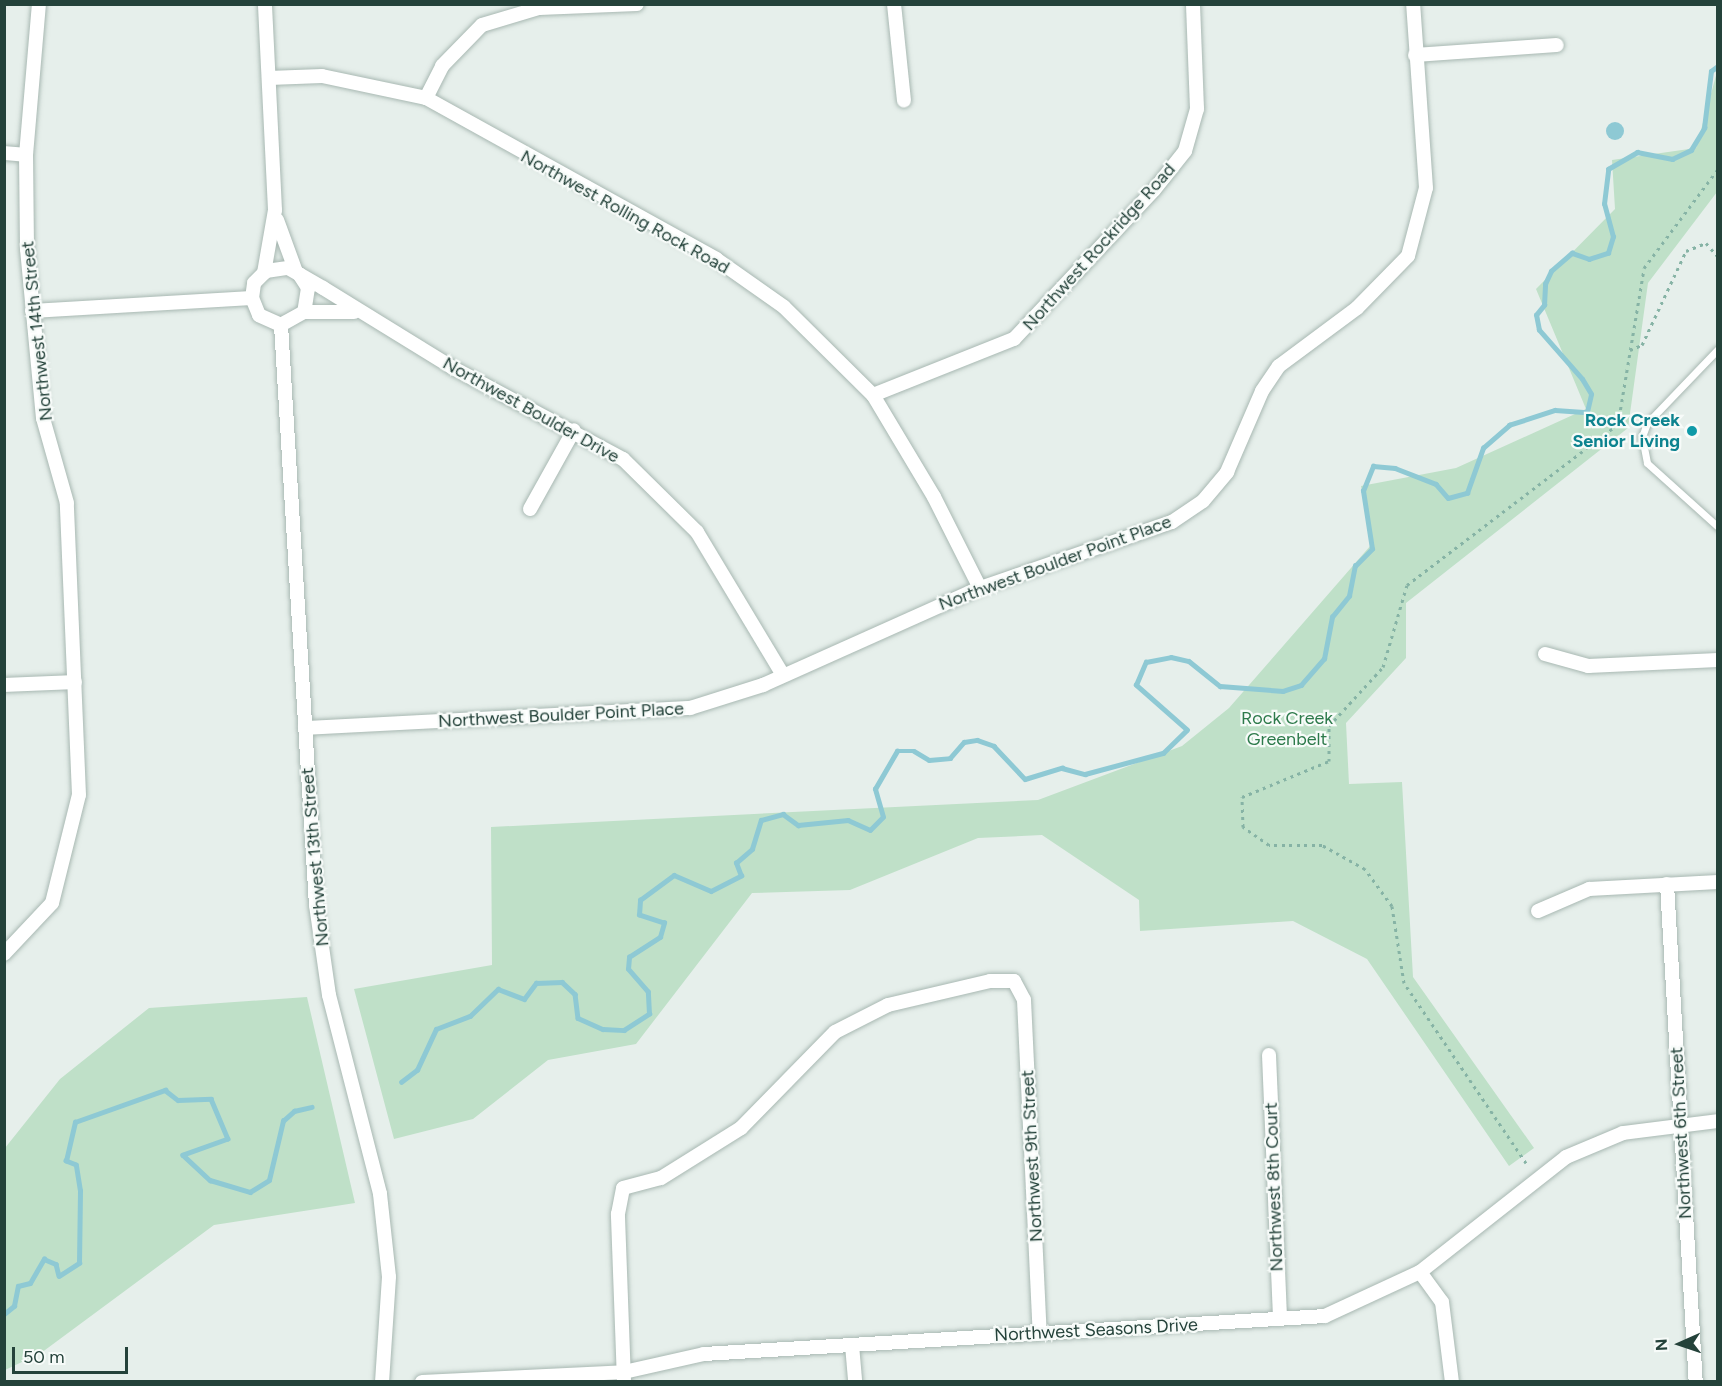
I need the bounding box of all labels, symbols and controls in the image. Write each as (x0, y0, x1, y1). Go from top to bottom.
street label: Northwest Rolling Rock Road (517, 145, 733, 279)
street label: Northwest Rockridge Road (1018, 159, 1180, 335)
street label: Northwest 14th Street (17, 240, 57, 422)
street label: Northwest Boulder Drive (439, 352, 623, 468)
place label: Rock Creek Senior Living (1572, 410, 1680, 452)
marker: Rock Creek Senior Living (1685, 424, 1699, 438)
street label: Northwest Boulder Point Place (936, 511, 1174, 615)
street label: Northwest Boulder Point Place (438, 698, 684, 732)
park label: Rock Creek Greenbelt (1241, 708, 1333, 750)
street label: Northwest 13th Street (296, 767, 334, 947)
street label: Northwest 6th Street (1666, 1046, 1696, 1220)
street label: Northwest 9th Street (1017, 1069, 1047, 1243)
street label: Northwest 8th Court (1260, 1102, 1288, 1272)
street label: Northwest Seasons Drive (994, 1314, 1198, 1346)
north arrow (1650, 1314, 1710, 1374)
scale bar (15, 1335, 130, 1373)
text: N (1652, 1338, 1671, 1352)
text: 50 m (23, 1346, 65, 1368)

